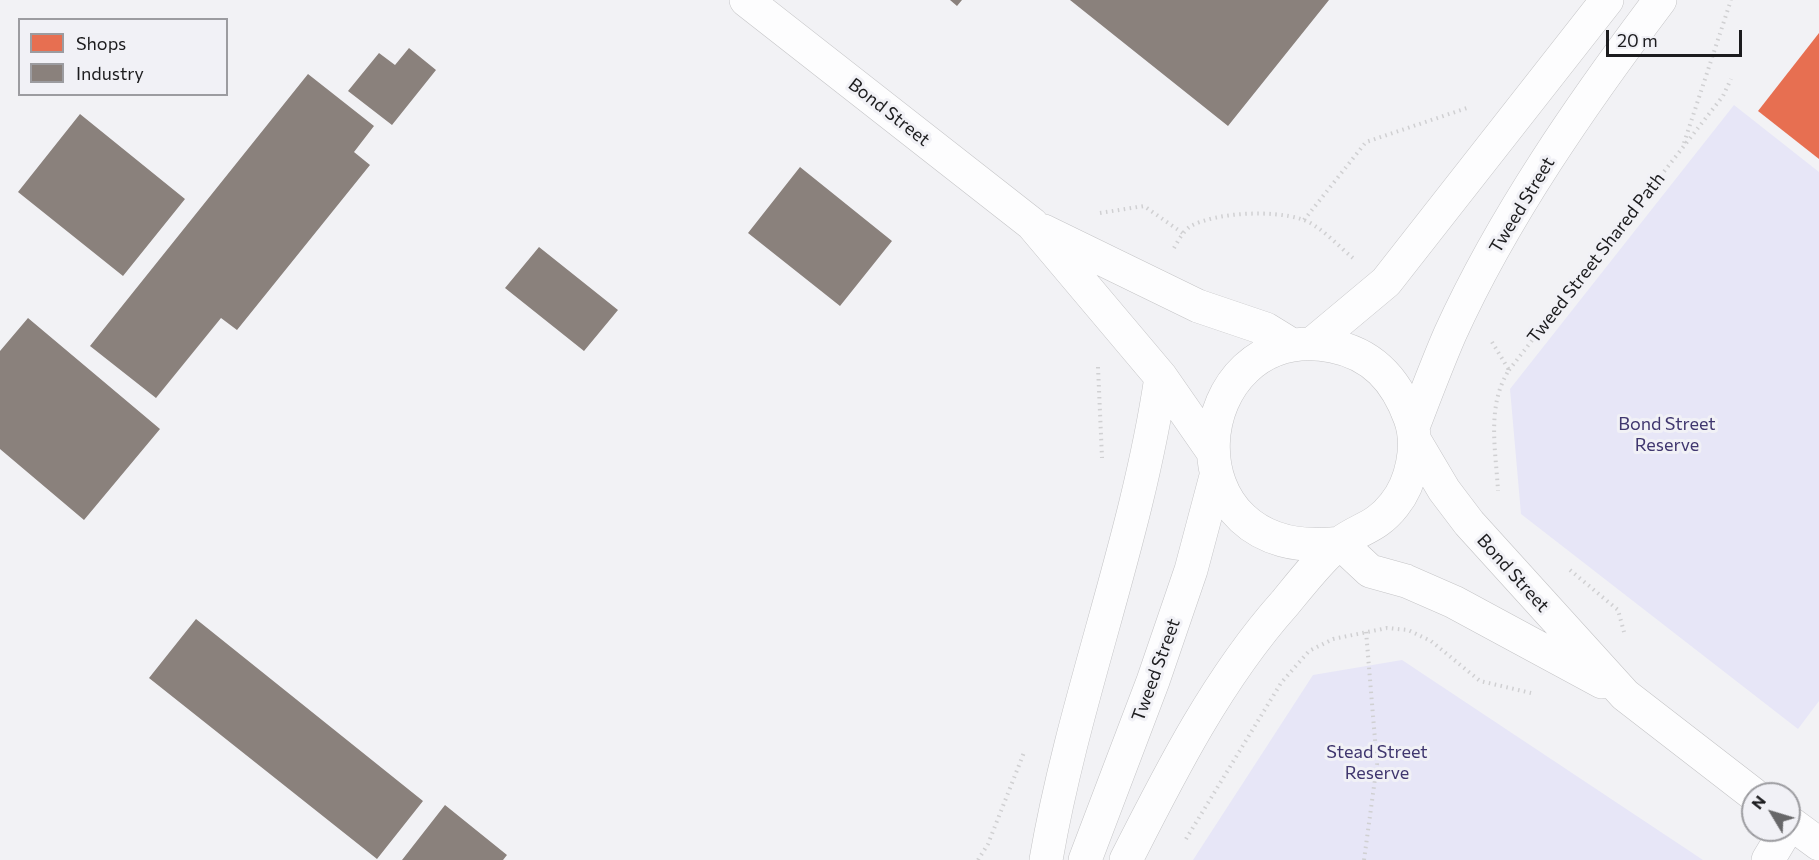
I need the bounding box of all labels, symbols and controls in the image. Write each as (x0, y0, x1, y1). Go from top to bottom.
legend (18, 18, 228, 96)
scale bar (1609, 18, 1746, 56)
text: 20 m (1617, 29, 1658, 51)
text: Shops (76, 32, 126, 54)
text: Industry (76, 62, 144, 84)
street label: Bond Street (844, 74, 934, 150)
street label: Tweed Street (1485, 153, 1559, 257)
street label: Tweed Street Shared Path (1523, 168, 1669, 348)
park label: Bond Street Reserve (1618, 413, 1716, 456)
street label: Bond Street (1472, 530, 1554, 616)
street label: Tweed Street (1127, 615, 1185, 725)
park label: Stead Street Reserve (1326, 741, 1428, 783)
north arrow (1741, 782, 1801, 842)
text: N (1747, 791, 1769, 812)

